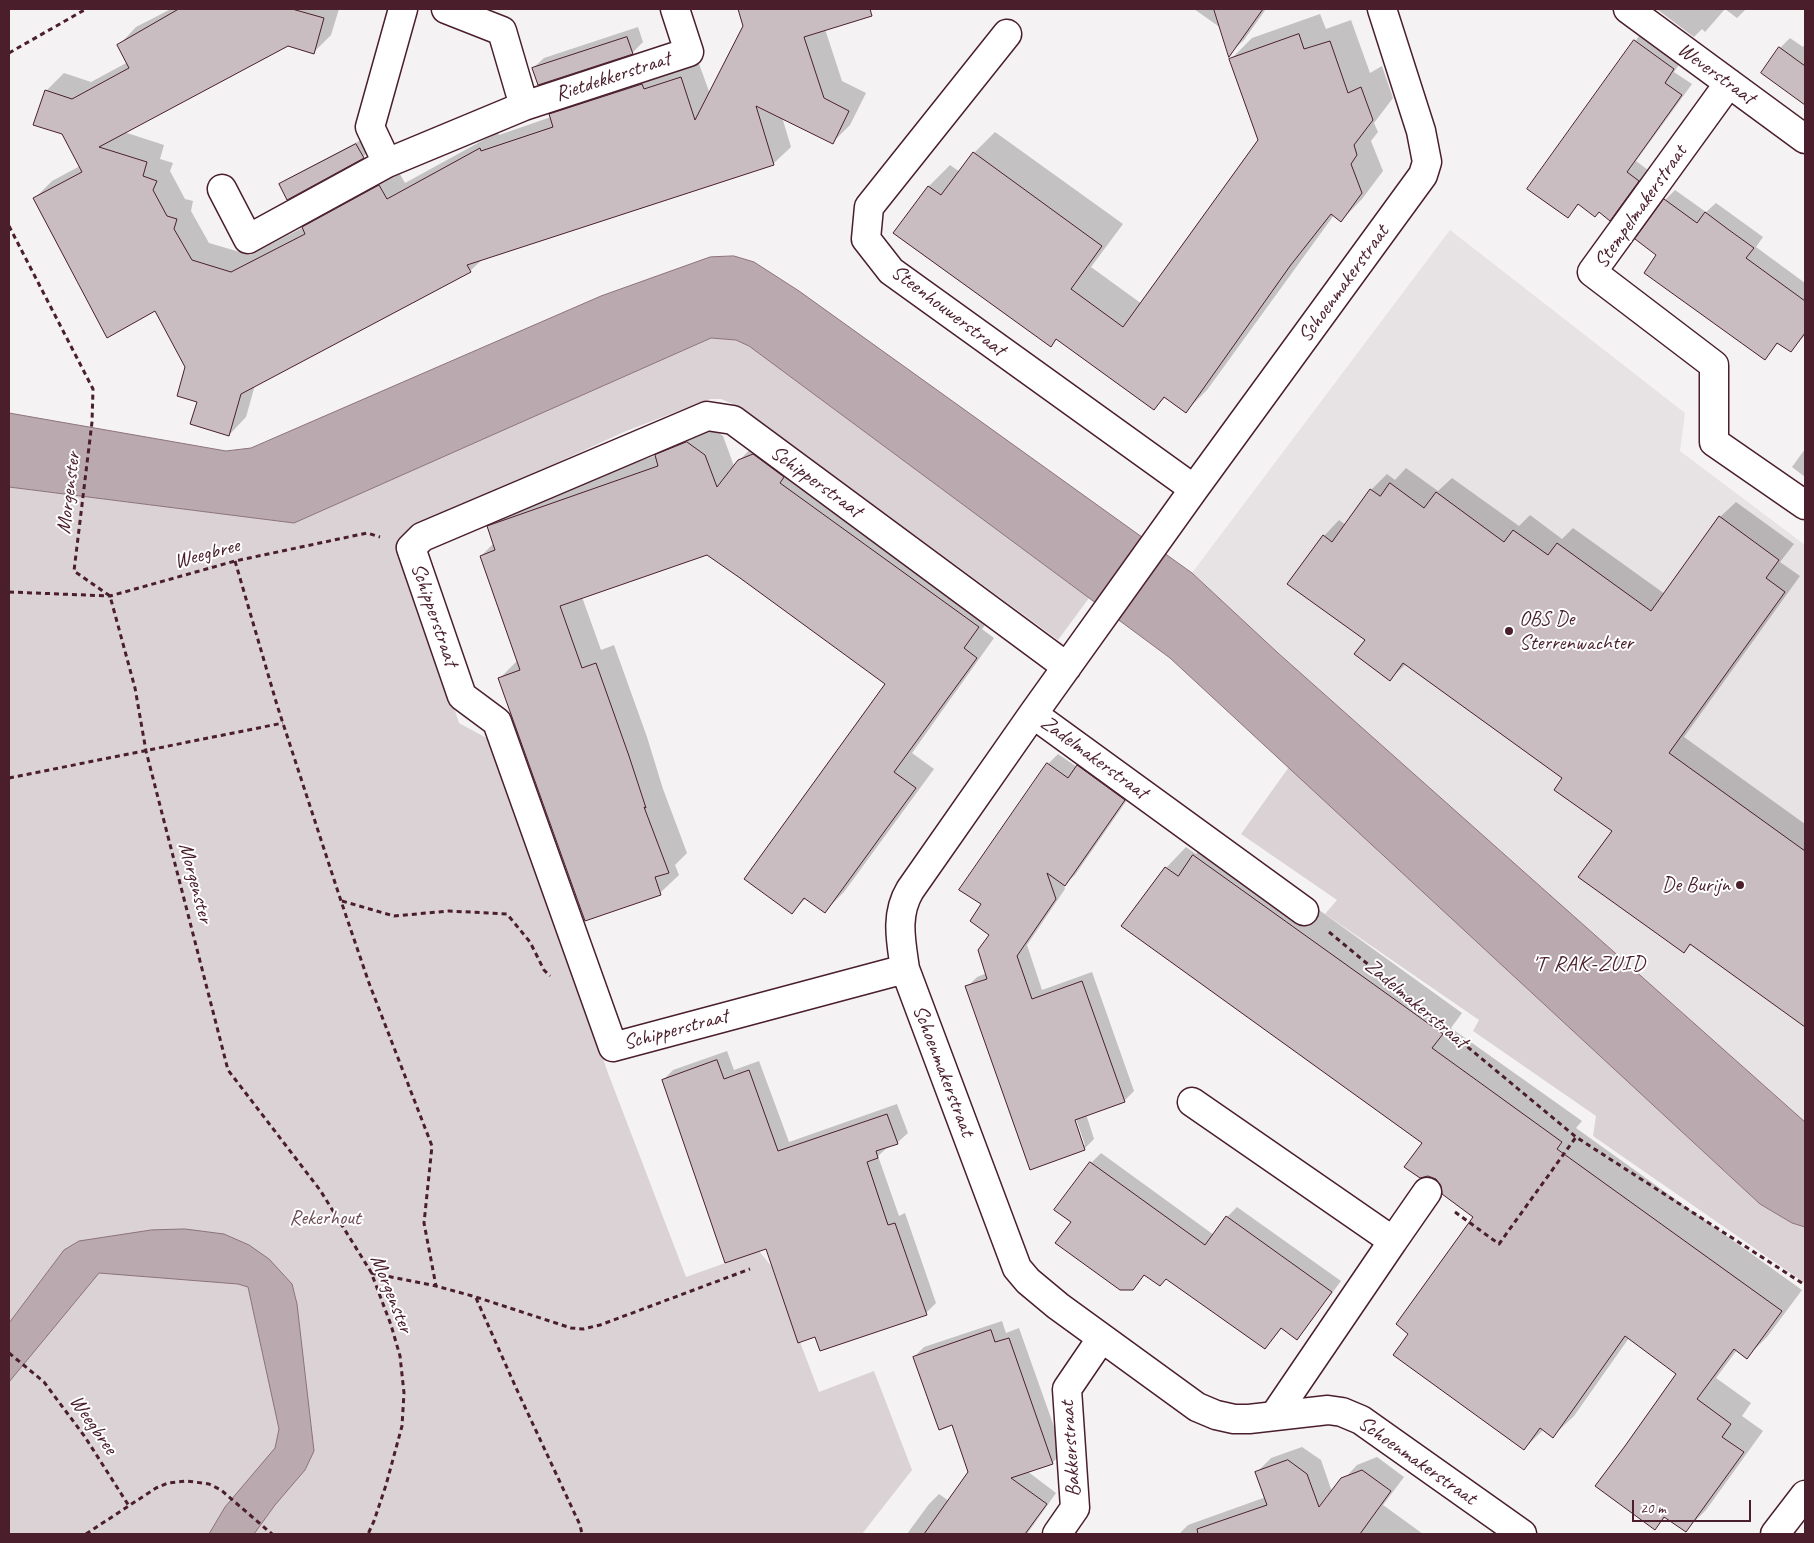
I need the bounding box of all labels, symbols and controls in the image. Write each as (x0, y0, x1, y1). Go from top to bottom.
street label: Weverstraat (1672, 37, 1760, 111)
street label: Rietdekkerstraat (552, 47, 674, 107)
street label: Stempelmakerstraat (1589, 140, 1693, 274)
street label: Schoenmakerstraat (1293, 221, 1395, 347)
street label: Steenhouwerstraat (886, 260, 1010, 362)
street label: Schipperstraat (765, 440, 867, 524)
street label: Morgenster (51, 451, 87, 535)
street label: Weegbree (171, 533, 243, 575)
street label: Schipperstraat (405, 560, 463, 670)
place label: OBS De Sterrenwachter (1519, 606, 1633, 656)
marker: OBS De Sterrenwachter (1503, 625, 1515, 637)
street label: Zadelmakerstraat (1035, 711, 1153, 805)
street label: Morgenster (172, 840, 218, 926)
place label: De Burijn (1662, 872, 1730, 898)
marker: De Burijn (1734, 879, 1746, 891)
district label: 'T RAK-ZUID (1531, 951, 1647, 977)
street label: Zadelmakerstraat (1359, 954, 1473, 1054)
street label: Schoenmakerstraat (906, 1002, 980, 1140)
street label: Schipperstraat (621, 1004, 731, 1056)
park label: Rekerhout (289, 1205, 361, 1231)
street label: Morgenster (364, 1251, 418, 1337)
street label: Weegbree (64, 1390, 122, 1460)
street label: Bakkerstraat (1055, 1400, 1087, 1498)
street label: Schoenmakerstraat (1353, 1411, 1481, 1511)
scale bar (1634, 1490, 1753, 1522)
text: 20 m (1640, 1499, 1666, 1518)

